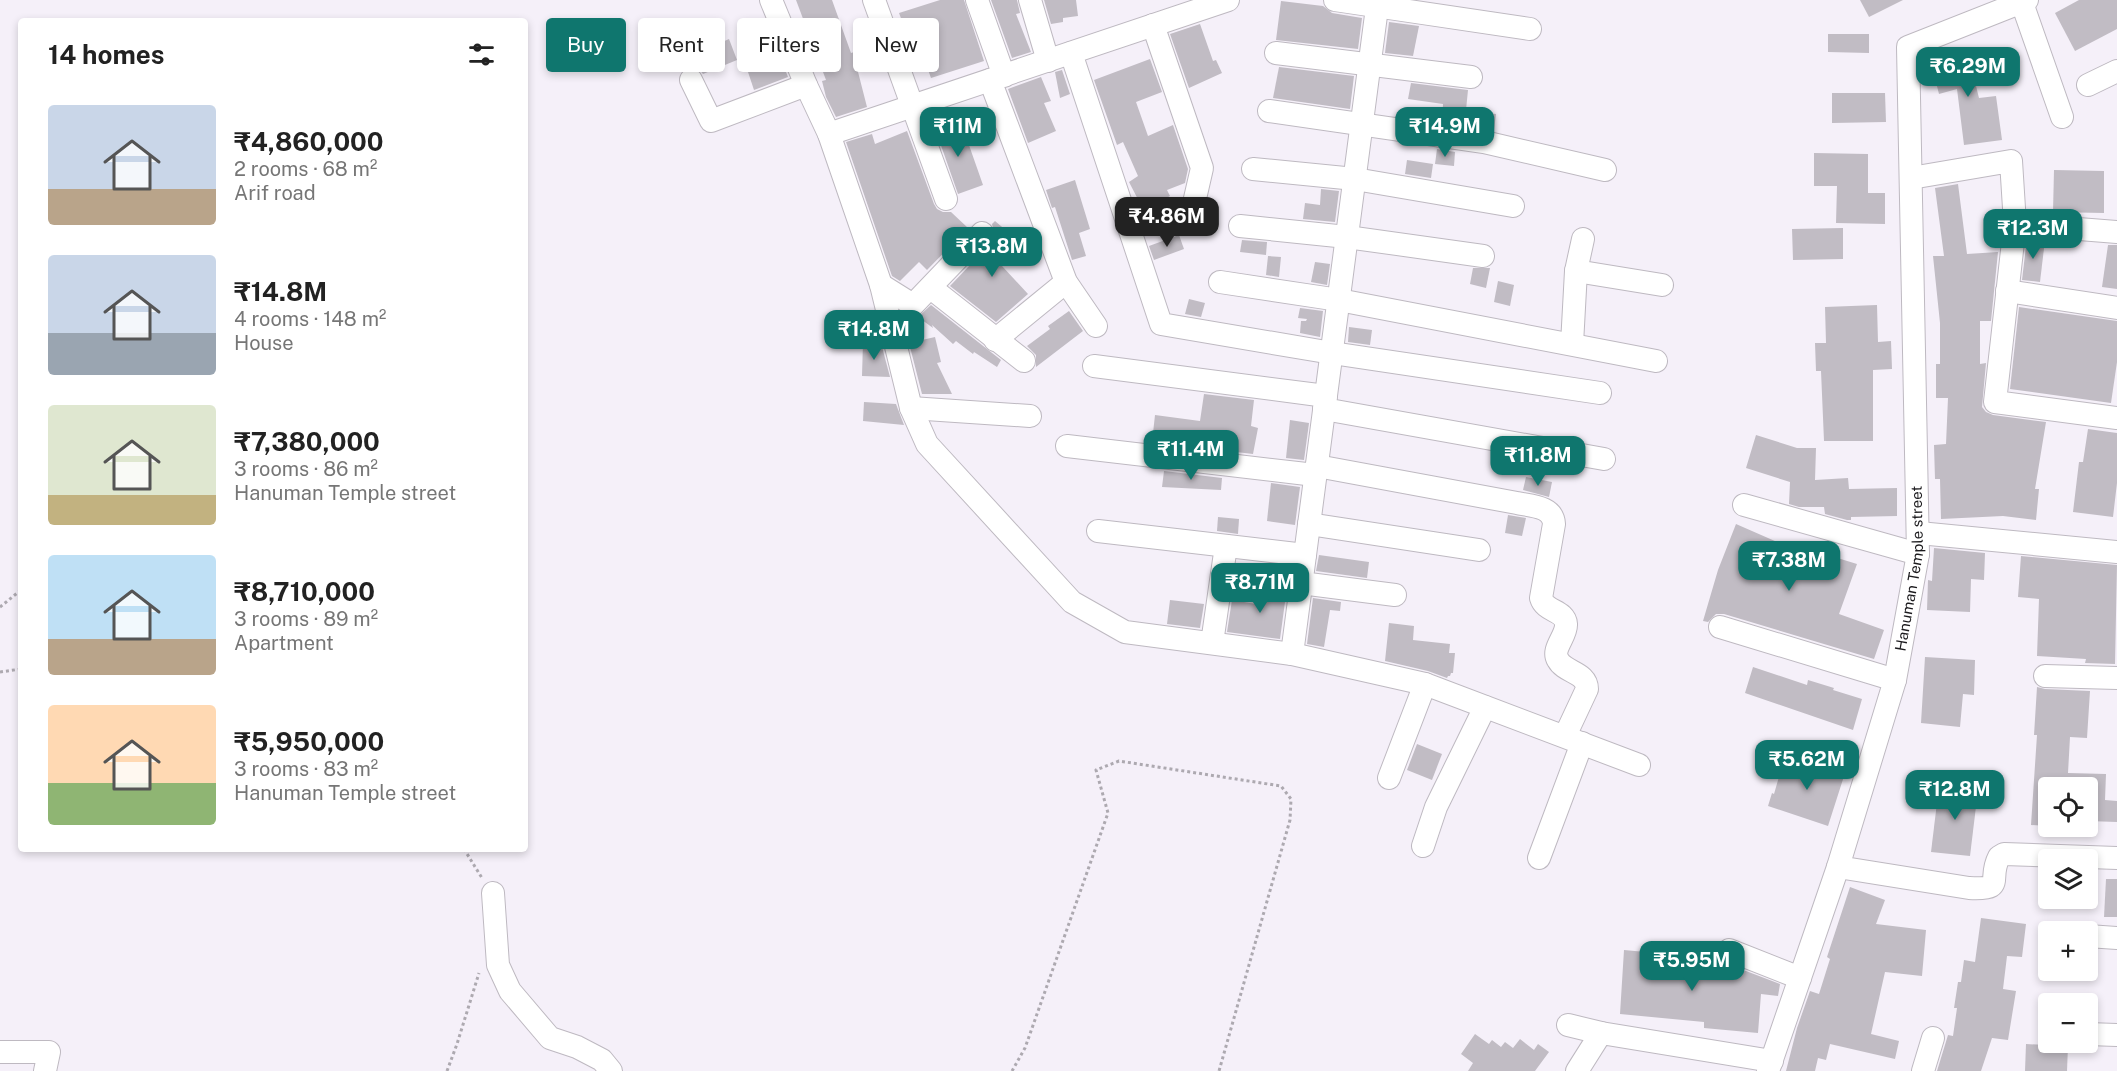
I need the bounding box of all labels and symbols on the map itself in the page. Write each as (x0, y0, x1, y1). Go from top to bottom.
pin: ₹6.29M (1919, 47, 2017, 98)
pin: ₹11M (922, 107, 994, 158)
pin: ₹14.9M (1396, 107, 1494, 158)
pin: ₹4.86M (1118, 197, 1216, 248)
pin: ₹12.3M (1984, 209, 2082, 260)
pin: ₹13.8M (943, 227, 1041, 278)
pin: ₹14.8M (825, 310, 923, 361)
pin: ₹11.4M (1142, 430, 1240, 481)
pin: ₹11.8M (1489, 436, 1587, 487)
street label: Hanuman Temple street (1891, 486, 1926, 652)
pin: ₹7.38M (1740, 541, 1838, 592)
pin: ₹8.71M (1211, 563, 1309, 614)
pin: ₹5.62M (1758, 740, 1856, 791)
pin: ₹12.8M (1906, 770, 2004, 821)
pin: ₹5.95M (1643, 941, 1741, 992)

